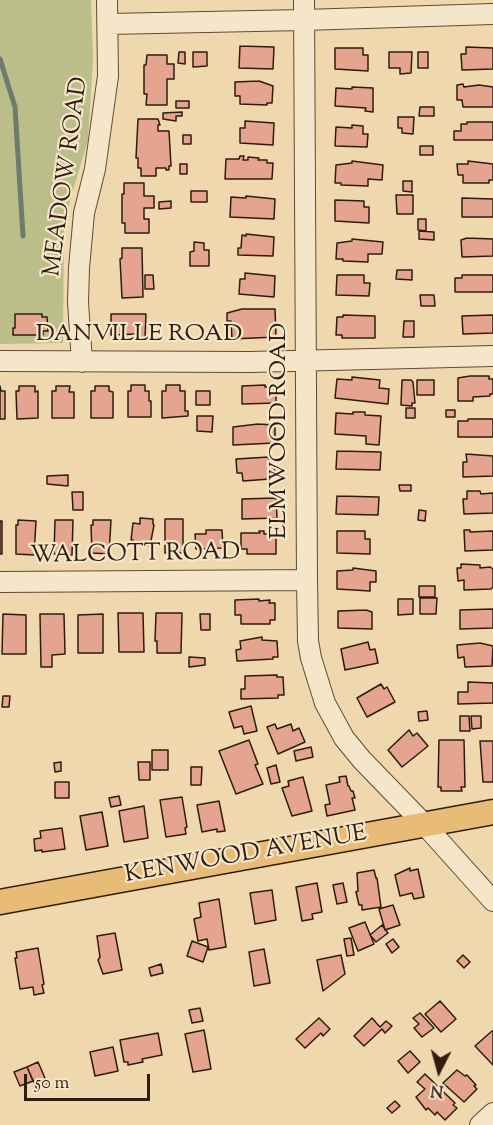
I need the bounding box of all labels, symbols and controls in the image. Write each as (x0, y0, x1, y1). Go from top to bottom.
street label: MEADOW ROAD (40, 75, 96, 279)
street label: DANVILLE ROAD (36, 322, 242, 350)
street label: ELMWOOD ROAD (267, 323, 295, 539)
street label: WALCOTT ROAD (30, 540, 240, 572)
street label: KENWOOD AVENUE (123, 821, 369, 891)
north arrow (409, 1041, 469, 1101)
scale bar (27, 1062, 153, 1100)
text: 50 m (35, 1071, 69, 1097)
text: N (430, 1077, 445, 1102)

